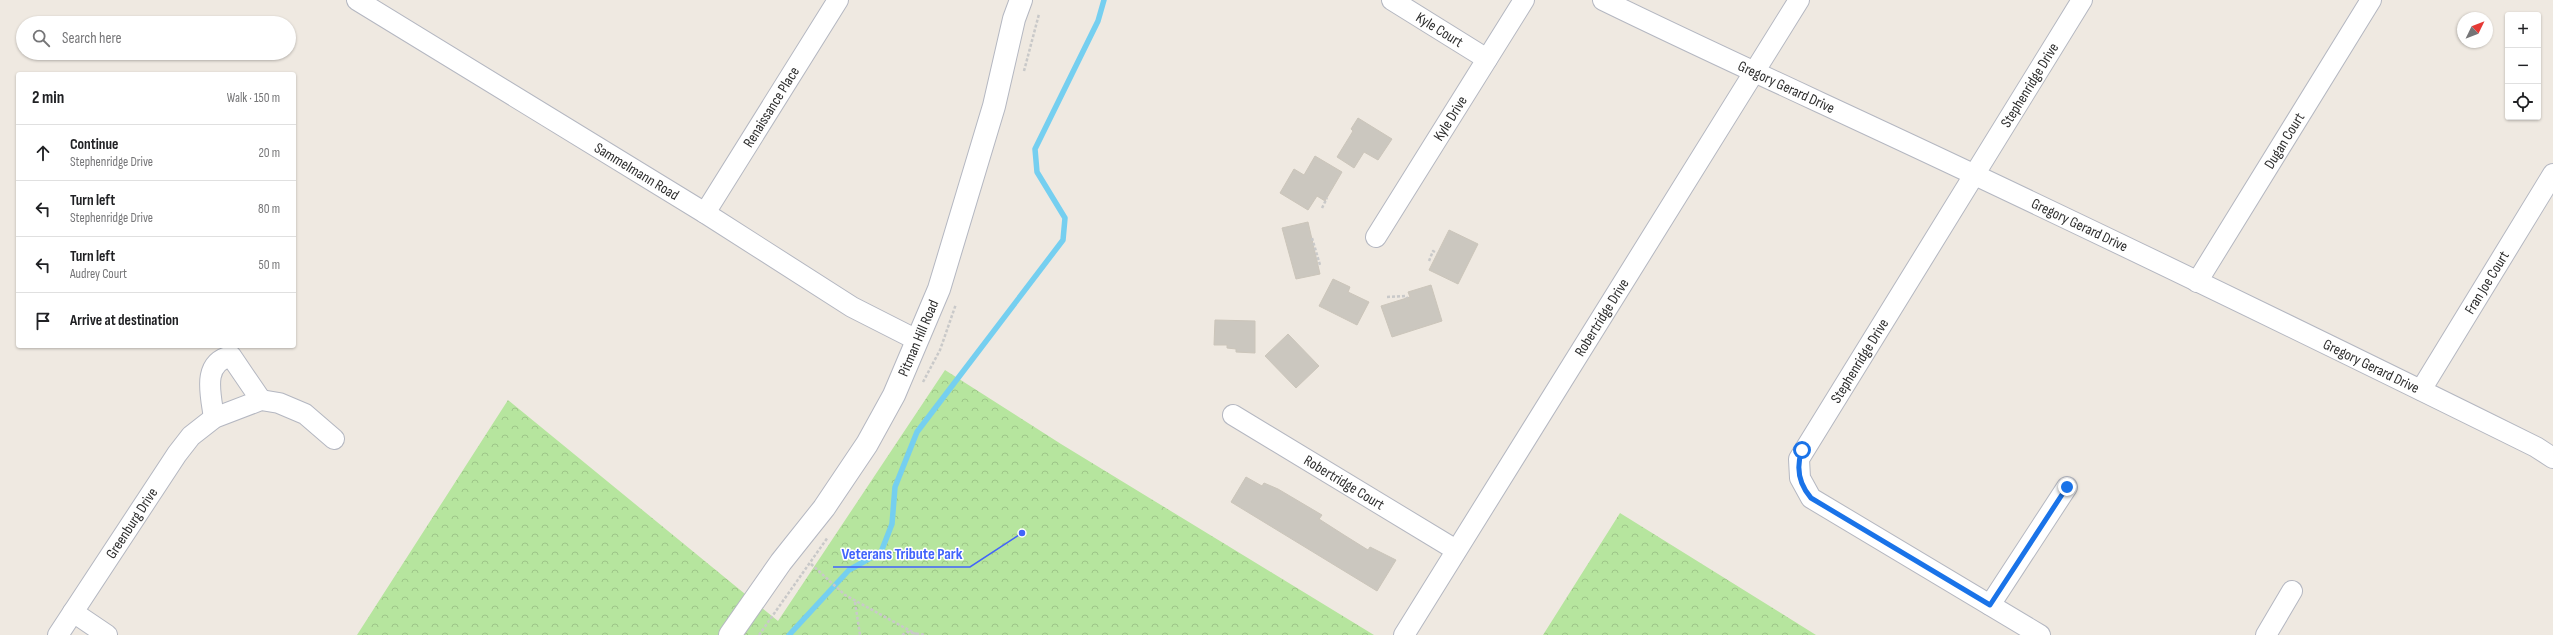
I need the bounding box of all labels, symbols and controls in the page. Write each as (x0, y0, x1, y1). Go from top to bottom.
street label: Kyle Court (1412, 8, 1467, 52)
north arrow (2457, 12, 2493, 48)
map controls (2505, 12, 2541, 120)
button: + (2505, 12, 2541, 48)
search box (16, 16, 296, 60)
icon: search (30, 27, 52, 49)
text: Search here (62, 29, 122, 48)
street label: Stephenridge Drive (1997, 39, 2063, 131)
button: − (2505, 48, 2541, 84)
street label: Gregory Gerard Drive (1735, 57, 1838, 118)
street label: Renaissance Place (739, 63, 804, 151)
button: locate (2505, 84, 2541, 120)
text: 2 min (32, 88, 64, 108)
text: Walk · 150 m (227, 90, 280, 106)
street label: Kyle Drive (1429, 92, 1472, 145)
street label: Dugan Court (2260, 109, 2309, 173)
text: Continue (70, 135, 119, 154)
street label: Sammelmann Road (591, 138, 682, 205)
icon: ahead (32, 142, 54, 164)
text: 20 m (258, 145, 280, 161)
text: Stephenridge Drive (70, 154, 153, 170)
text: Turn left (70, 191, 115, 210)
street label: Gregory Gerard Drive (2028, 194, 2131, 256)
icon: left (32, 198, 54, 220)
text: 80 m (258, 201, 280, 217)
text: Stephenridge Drive (70, 210, 153, 226)
text: Turn left (70, 247, 115, 266)
street label: Fran Joe Court (2461, 247, 2514, 318)
icon: left (32, 254, 54, 276)
text: 50 m (259, 257, 280, 273)
text: Audrey Court (70, 266, 127, 282)
street label: Robertridge Drive (1571, 275, 1633, 360)
street label: Pitman Hill Road (894, 297, 943, 379)
icon: arrive (32, 310, 54, 332)
text: Arrive at destination (70, 311, 179, 330)
street label: Stephenridge Drive (1827, 315, 1893, 407)
street label: Gregory Gerard Drive (2320, 335, 2422, 398)
route start (1793, 441, 1811, 459)
street label: Robertridge Court (1300, 451, 1388, 515)
route end (2058, 478, 2076, 496)
street label: Greenburg Drive (102, 484, 162, 562)
callout: Veterans Tribute Park (833, 539, 970, 567)
text: Veterans Tribute Park (841, 545, 963, 564)

